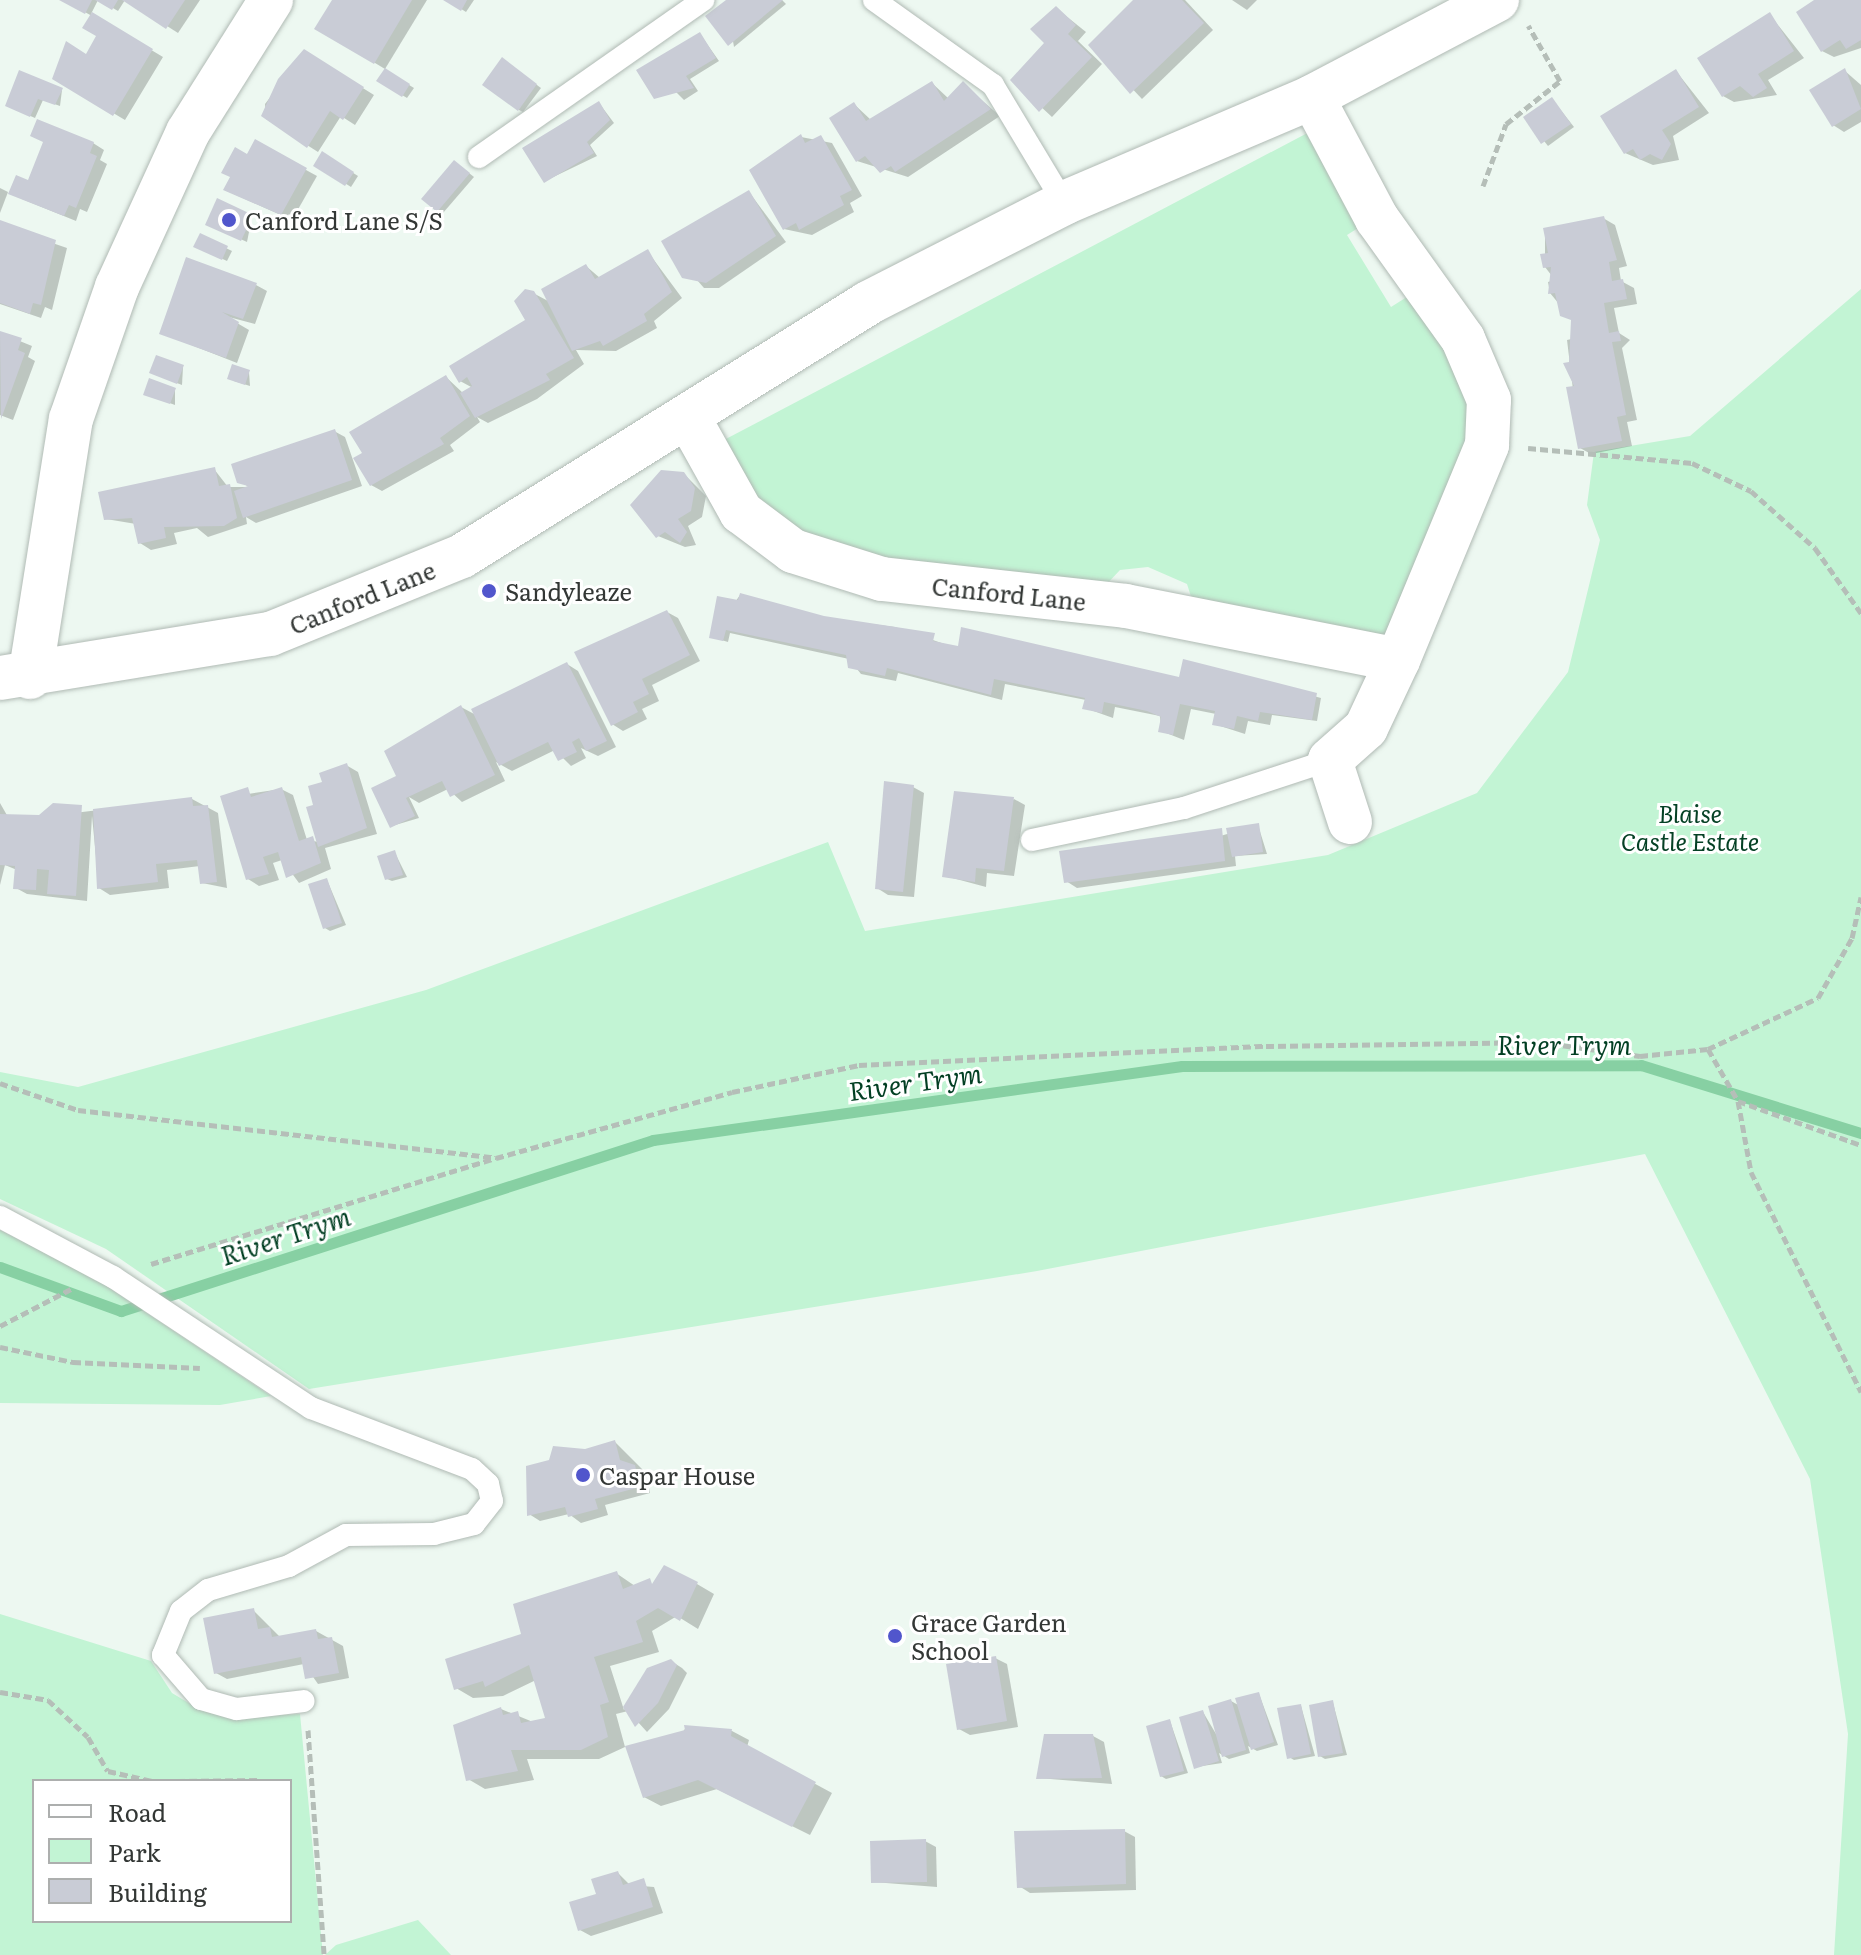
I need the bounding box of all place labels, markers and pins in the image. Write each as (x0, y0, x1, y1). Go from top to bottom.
place label: Canford Lane S/S (245, 206, 443, 234)
marker: Canford Lane S/S (220, 211, 238, 229)
place label: Sandyleaze (505, 577, 632, 605)
marker: Sandyleaze (480, 582, 498, 600)
place label: Caspar House (599, 1461, 755, 1489)
marker: Caspar House (574, 1466, 592, 1484)
place label: Grace Garden School (911, 1608, 1067, 1664)
marker: Grace Garden School (886, 1627, 904, 1645)

